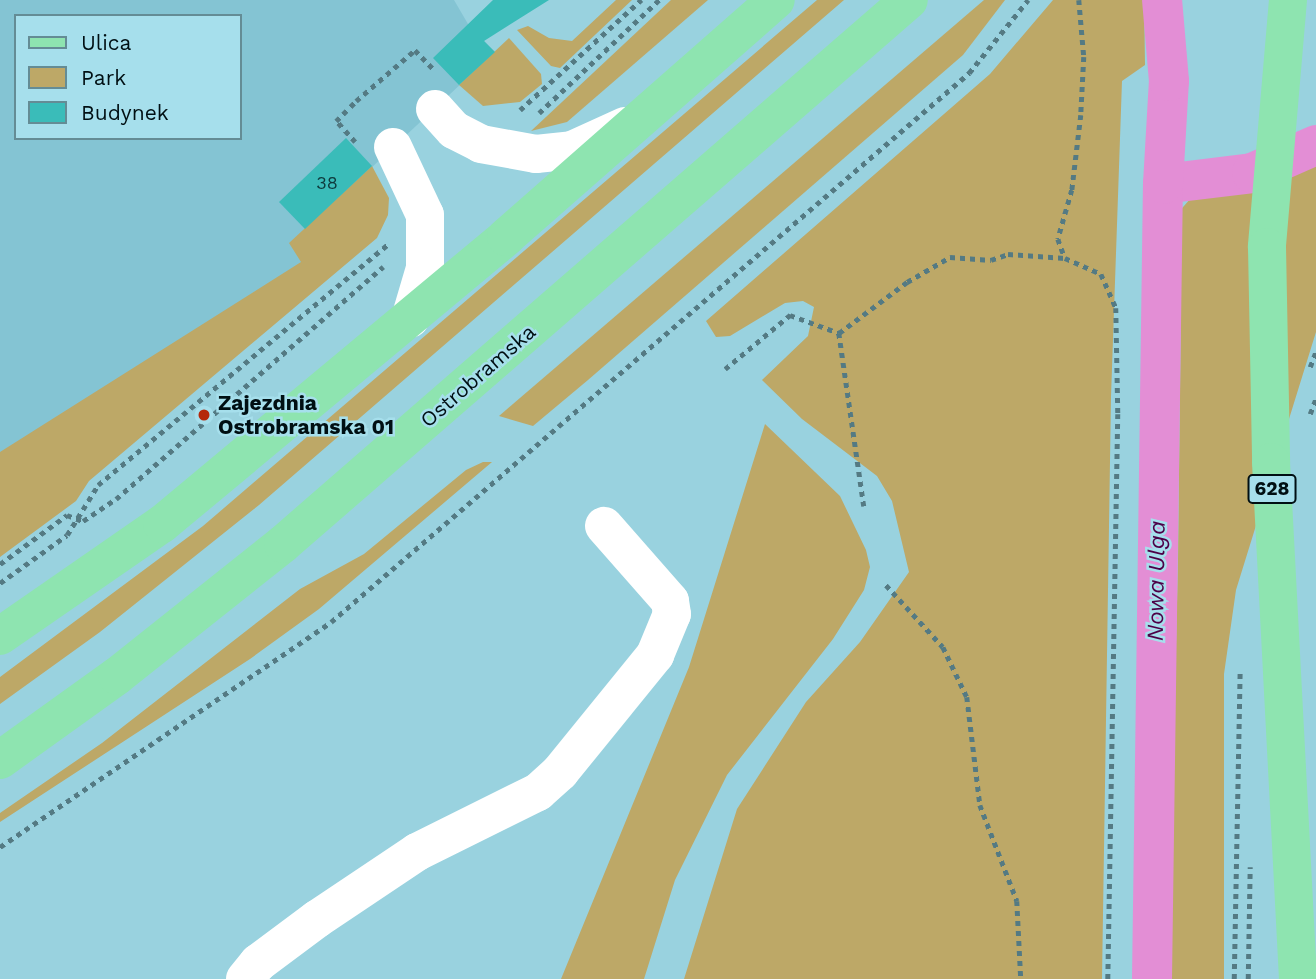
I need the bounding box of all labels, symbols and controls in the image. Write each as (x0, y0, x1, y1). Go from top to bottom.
legend (14, 14, 242, 140)
text: Ulica (81, 30, 131, 55)
text: Park (81, 65, 126, 90)
text: Budynek (81, 100, 169, 125)
house number: 38 (316, 172, 338, 194)
street label: Ostrobramska (415, 319, 541, 433)
place label: Zajezdnia Ostrobramska 01 (218, 390, 394, 440)
marker: Zajezdnia Ostrobramska 01 (196, 407, 212, 423)
road number: 628 (1248, 474, 1296, 504)
water label: Nowa Ulga (1142, 521, 1172, 641)

